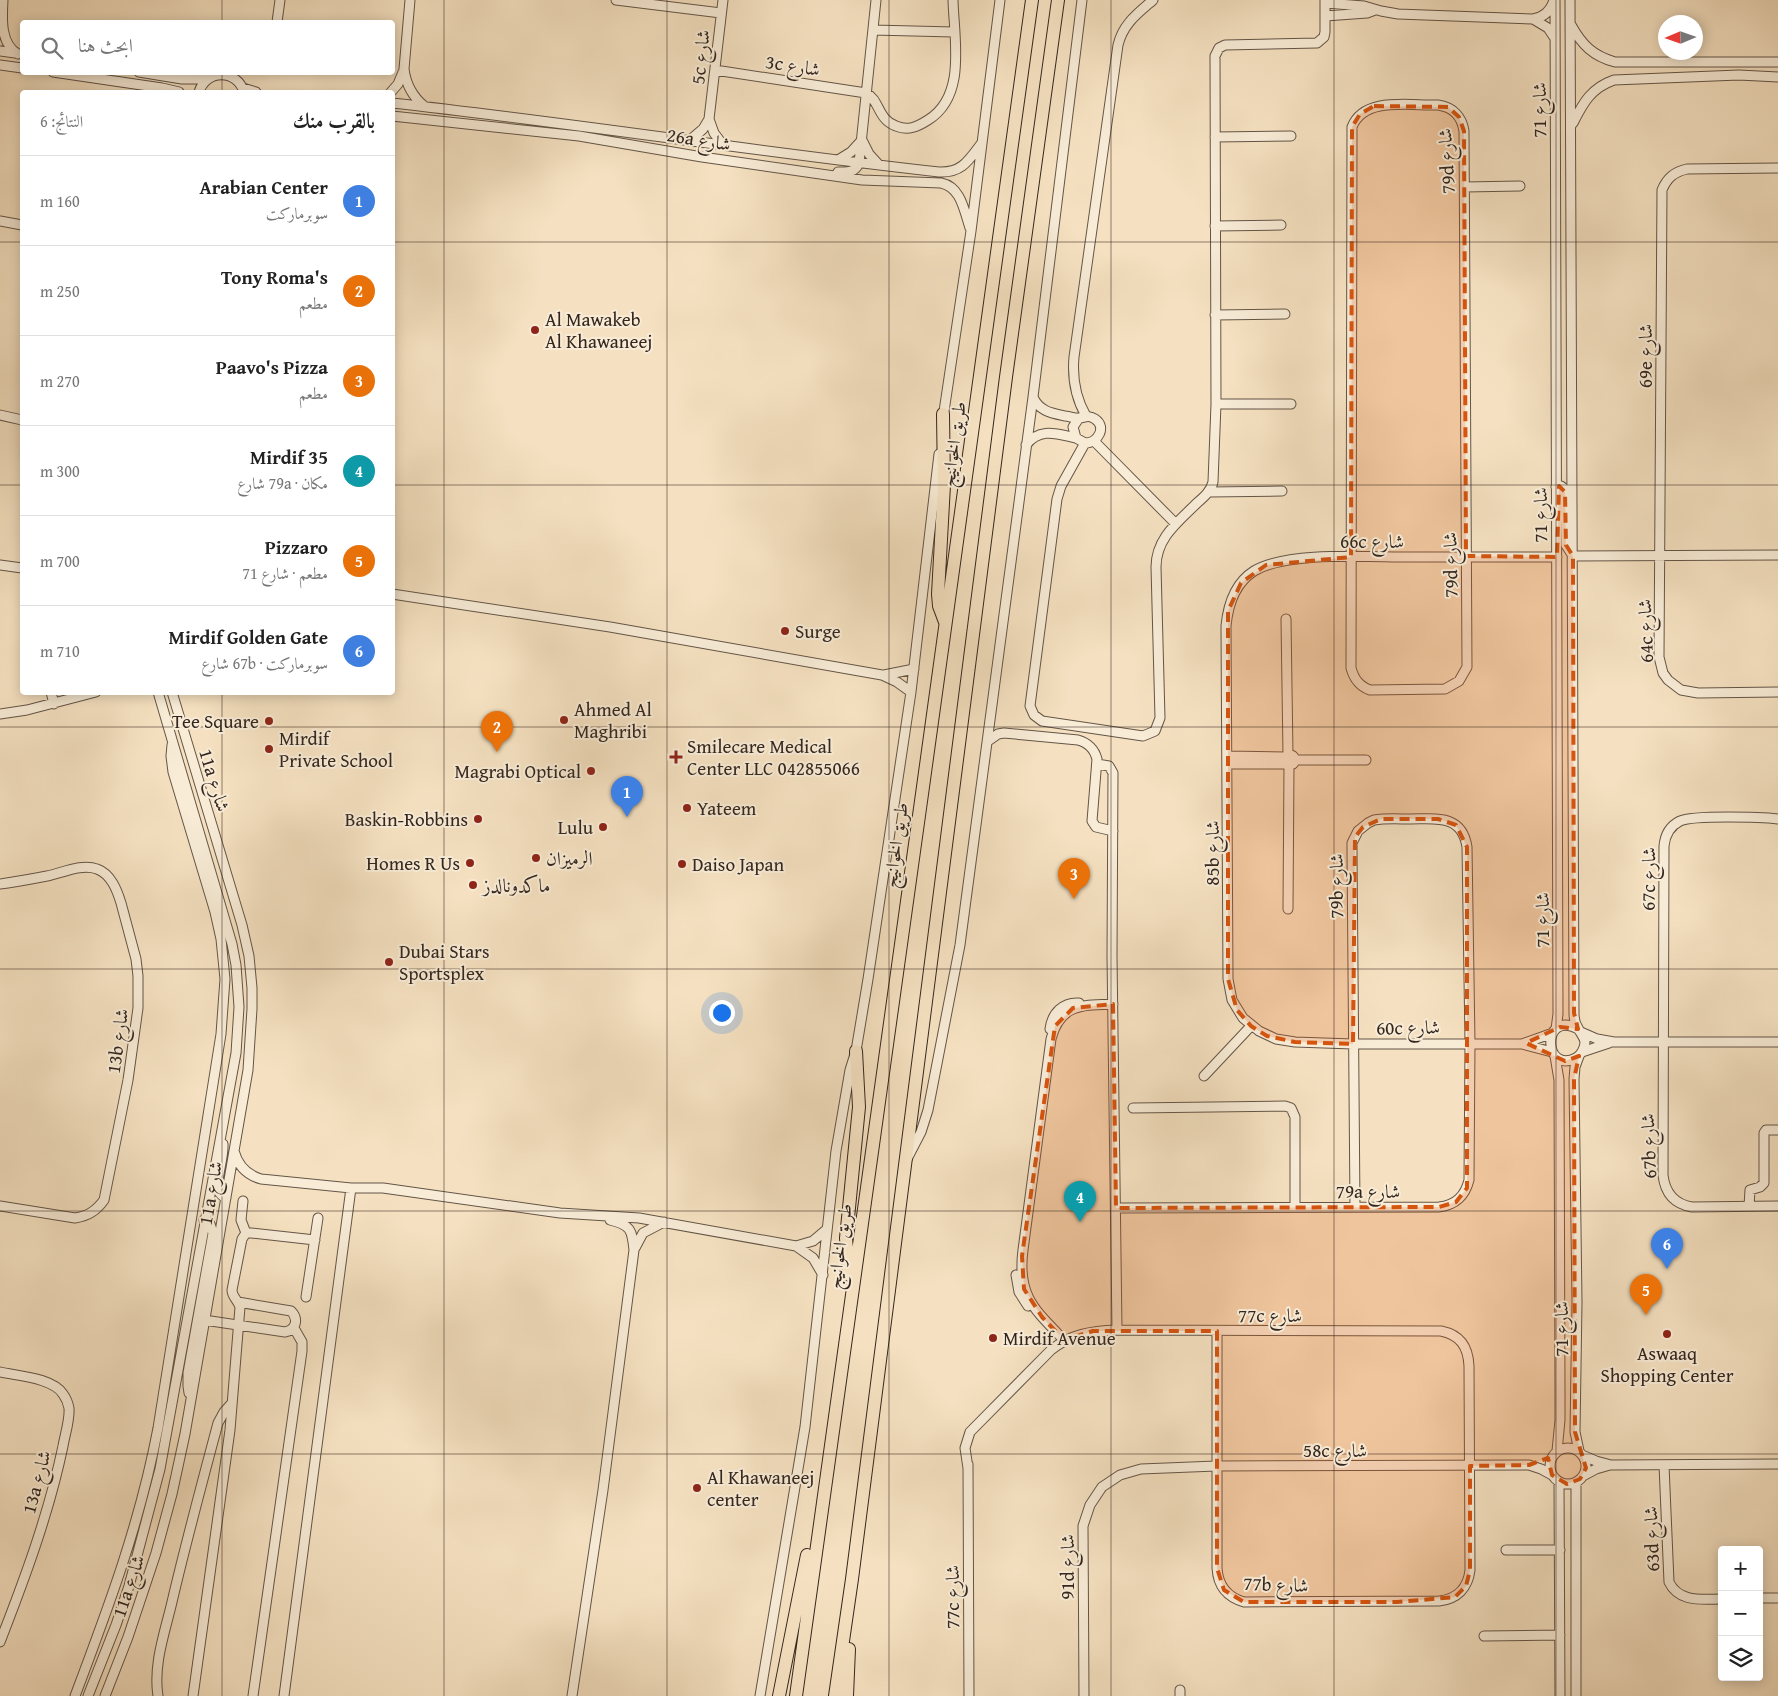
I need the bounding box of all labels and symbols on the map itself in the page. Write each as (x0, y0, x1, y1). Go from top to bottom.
north arrow (1658, 15, 1703, 60)
street label: 5c شارع (683, 28, 719, 86)
street label: 3c شارع (763, 47, 822, 85)
street label: شارع 71 (1525, 82, 1555, 138)
street label: 26a شارع (665, 120, 733, 160)
street label: 79d شارع (1430, 127, 1464, 194)
place label: Al Mawakeb Al Khawaneej (545, 305, 652, 355)
marker: Al Mawakeb Al Khawaneej (529, 324, 541, 336)
street label: 69e شارع (1631, 324, 1661, 388)
street label: طريق الخوانيج (933, 399, 977, 489)
street label: شارع 71 (1526, 487, 1556, 543)
street label: 66c شارع (1340, 527, 1404, 557)
street label: 79d شارع (1435, 532, 1467, 598)
street label: 64c شارع (1630, 599, 1662, 663)
place label: Surge (795, 617, 841, 645)
marker: Surge (779, 625, 791, 637)
place label: Ahmed Al Maghribi (574, 695, 652, 745)
place label: Tee Square (172, 707, 259, 735)
pin: 2 (481, 711, 513, 752)
marker: Ahmed Al Maghribi (558, 714, 570, 726)
marker: Tee Square (263, 715, 275, 727)
place label: Mirdif Private School (279, 724, 393, 774)
place label: Smilecare Medical Center LLC 042855066 (687, 732, 860, 782)
marker: Mirdif Private School (263, 743, 275, 755)
street label: 11a شارع (190, 745, 238, 815)
marker: Smilecare Medical Center LLC 042855066 (669, 750, 683, 764)
place label: Magrabi Optical (454, 757, 581, 785)
marker: Magrabi Optical (585, 765, 597, 777)
pin: 1 (611, 776, 643, 817)
place label: Yateem (697, 794, 757, 822)
street label: طريق الخوانيج (875, 800, 919, 890)
marker: Yateem (681, 802, 693, 814)
place label: Baskin-Robbins (345, 805, 468, 833)
marker: Baskin-Robbins (472, 813, 484, 825)
place label: Lulu (558, 813, 594, 841)
street label: 85b شارع (1198, 820, 1228, 886)
marker: Lulu (597, 821, 609, 833)
place label: الرميزان (546, 844, 593, 872)
street label: 67c شارع (1633, 847, 1665, 911)
place label: Homes R Us (366, 849, 460, 877)
place label: Daiso Japan (692, 850, 784, 878)
marker: الرميزان (530, 852, 542, 864)
street label: 79b شارع (1322, 853, 1352, 919)
marker: Homes R Us (464, 857, 476, 869)
marker: Daiso Japan (676, 858, 688, 870)
pin: 3 (1058, 858, 1090, 899)
place label: ماكدونالدز (481, 871, 550, 899)
marker: ماكدونالدز (467, 879, 479, 891)
street label: شارع 71 (1528, 892, 1558, 948)
place label: Dubai Stars Sportsplex (399, 937, 490, 987)
marker: Dubai Stars Sportsplex (383, 956, 395, 968)
your location (709, 1000, 735, 1026)
street label: 13b شارع (99, 1007, 137, 1076)
street label: 60c شارع (1376, 1012, 1440, 1044)
street label: 67b شارع (1633, 1113, 1665, 1179)
street label: 11a شارع (191, 1159, 231, 1228)
street label: 79a شارع (1336, 1177, 1400, 1207)
pin: 4 (1064, 1181, 1096, 1222)
street label: طريق الخوانيج (819, 1201, 863, 1291)
pin: 6 (1651, 1228, 1683, 1269)
pin: 5 (1630, 1274, 1662, 1315)
street label: 77c شارع (1238, 1301, 1302, 1331)
street label: شارع 71 (1547, 1301, 1577, 1357)
place label: Mirdif Avenue (1003, 1324, 1116, 1352)
marker: Aswaaq Shopping Center (1661, 1328, 1673, 1340)
marker: Mirdif Avenue (987, 1332, 999, 1344)
place label: Aswaaq Shopping Center (1600, 1339, 1734, 1389)
street label: 58c شارع (1303, 1436, 1367, 1466)
street label: 13a شارع (14, 1447, 60, 1517)
place label: Al Khawaneej center (707, 1463, 814, 1513)
marker: Al Khawaneej center (691, 1482, 703, 1494)
street label: 63d شارع (1636, 1506, 1668, 1572)
street label: 91d شارع (1053, 1534, 1083, 1600)
street label: 11a شارع (104, 1551, 154, 1622)
street label: 77c شارع (938, 1565, 968, 1629)
street label: 77b شارع (1243, 1569, 1309, 1601)

